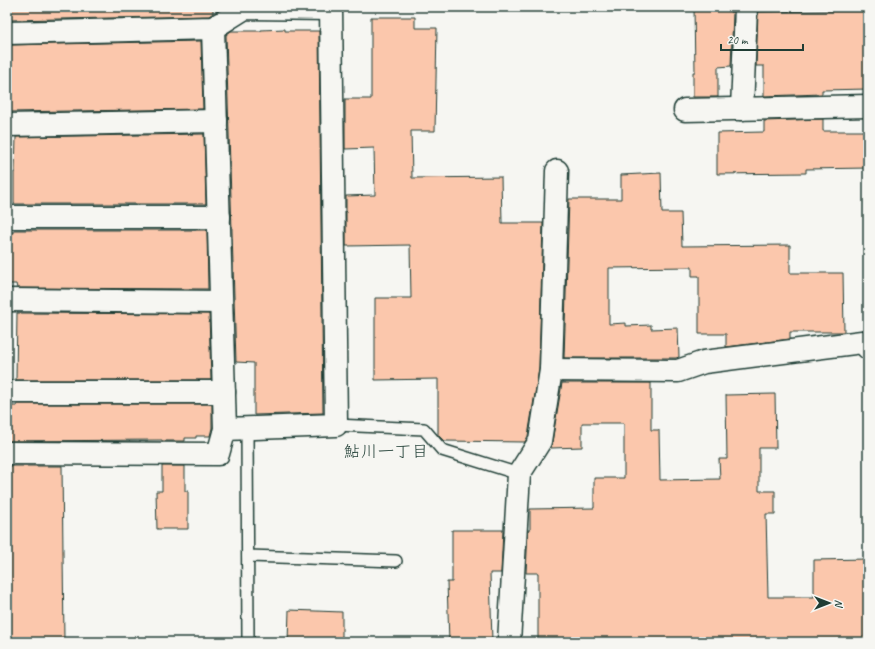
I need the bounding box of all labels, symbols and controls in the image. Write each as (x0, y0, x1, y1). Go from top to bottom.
scale bar (721, 26, 803, 52)
text: 20 m (727, 32, 749, 48)
district label: 鮎川一丁目 (344, 441, 429, 462)
north arrow (809, 583, 849, 623)
text: N (832, 600, 846, 609)

